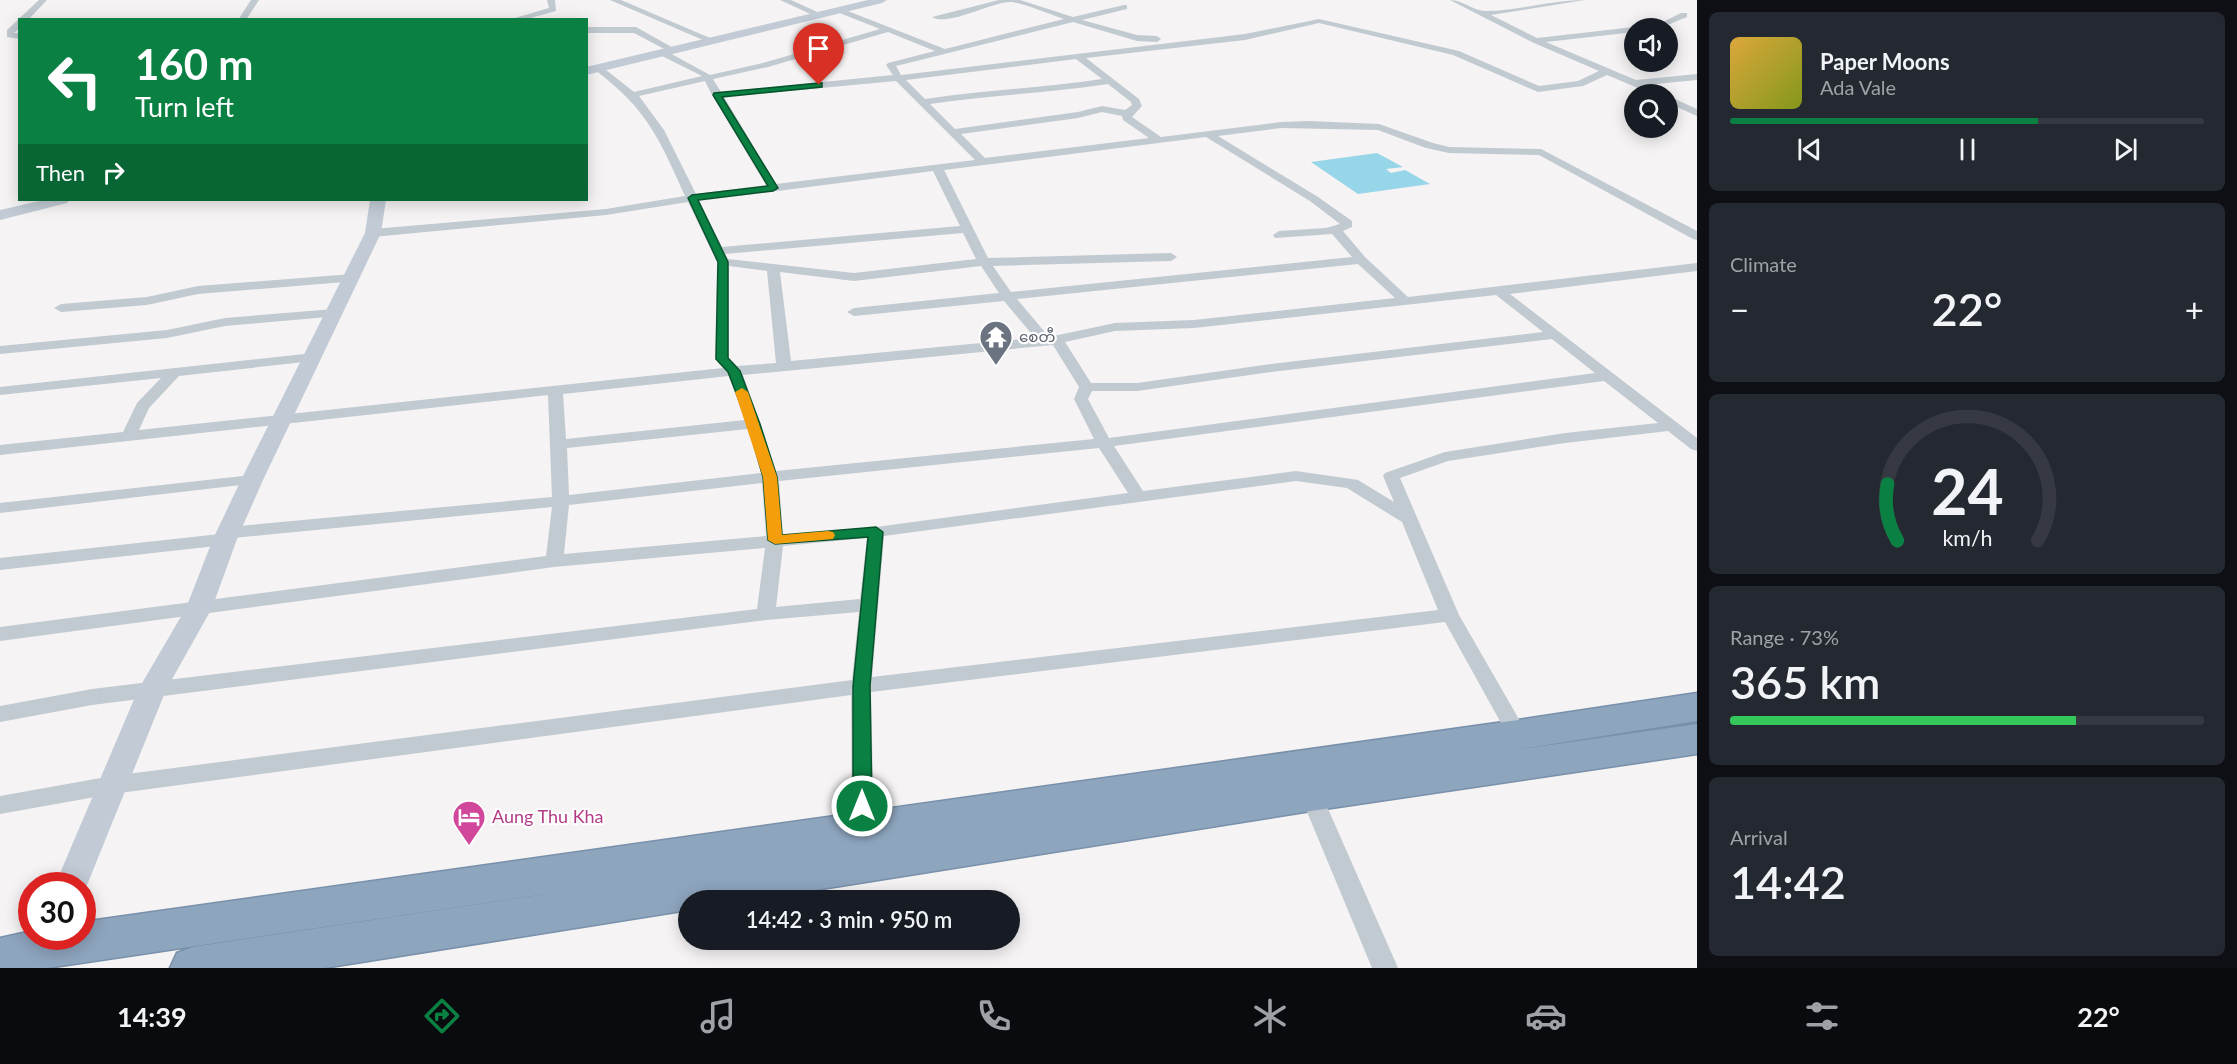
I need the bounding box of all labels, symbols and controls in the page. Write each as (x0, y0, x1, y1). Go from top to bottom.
map controls (1624, 18, 1678, 138)
button: sound (1624, 18, 1678, 72)
pin (793, 23, 844, 85)
icon: arrive (802, 32, 835, 65)
text: 160 m (135, 39, 253, 89)
icon: left (36, 42, 114, 120)
text: Paper Moons (1820, 48, 1950, 75)
text: Ada Vale (1820, 75, 1896, 99)
button: search (1624, 84, 1678, 138)
text: Turn left (135, 90, 234, 123)
icon: previous (1793, 133, 1826, 166)
icon: pause (1951, 133, 1984, 166)
icon: next (2109, 133, 2142, 166)
icon: right (97, 156, 130, 189)
text: Then (36, 159, 85, 186)
text: Climate (1730, 252, 1797, 276)
text: 22° (1932, 282, 2002, 336)
text: − (1730, 289, 1749, 329)
text: + (2185, 289, 2204, 329)
temple icon: စေတီ (978, 319, 1014, 366)
place label: စေတီ (1019, 327, 1055, 345)
text: 24 (1931, 453, 2003, 528)
text: km/h (1942, 525, 1992, 551)
text: Range · 73% (1730, 625, 1839, 649)
text: 365 km (1730, 655, 1880, 709)
position arrow (830, 774, 894, 838)
hotel icon: Aung Thu Kha (451, 799, 487, 846)
place label: Aung Thu Kha (492, 805, 604, 827)
text: Arrival (1730, 825, 1788, 849)
text: 14:42 (1730, 855, 1846, 909)
speed limit sign: 30 (18, 872, 96, 950)
text: 14:42 · 3 min · 950 m (746, 906, 952, 933)
icon: directions (421, 995, 463, 1037)
icon: music (697, 995, 739, 1037)
icon: phone (973, 995, 1015, 1037)
icon: climate (1249, 995, 1291, 1037)
icon: car (1525, 995, 1567, 1037)
icon: filters (1801, 995, 1843, 1037)
text: 14:39 (117, 1000, 187, 1033)
text: 22° (2077, 1000, 2120, 1033)

